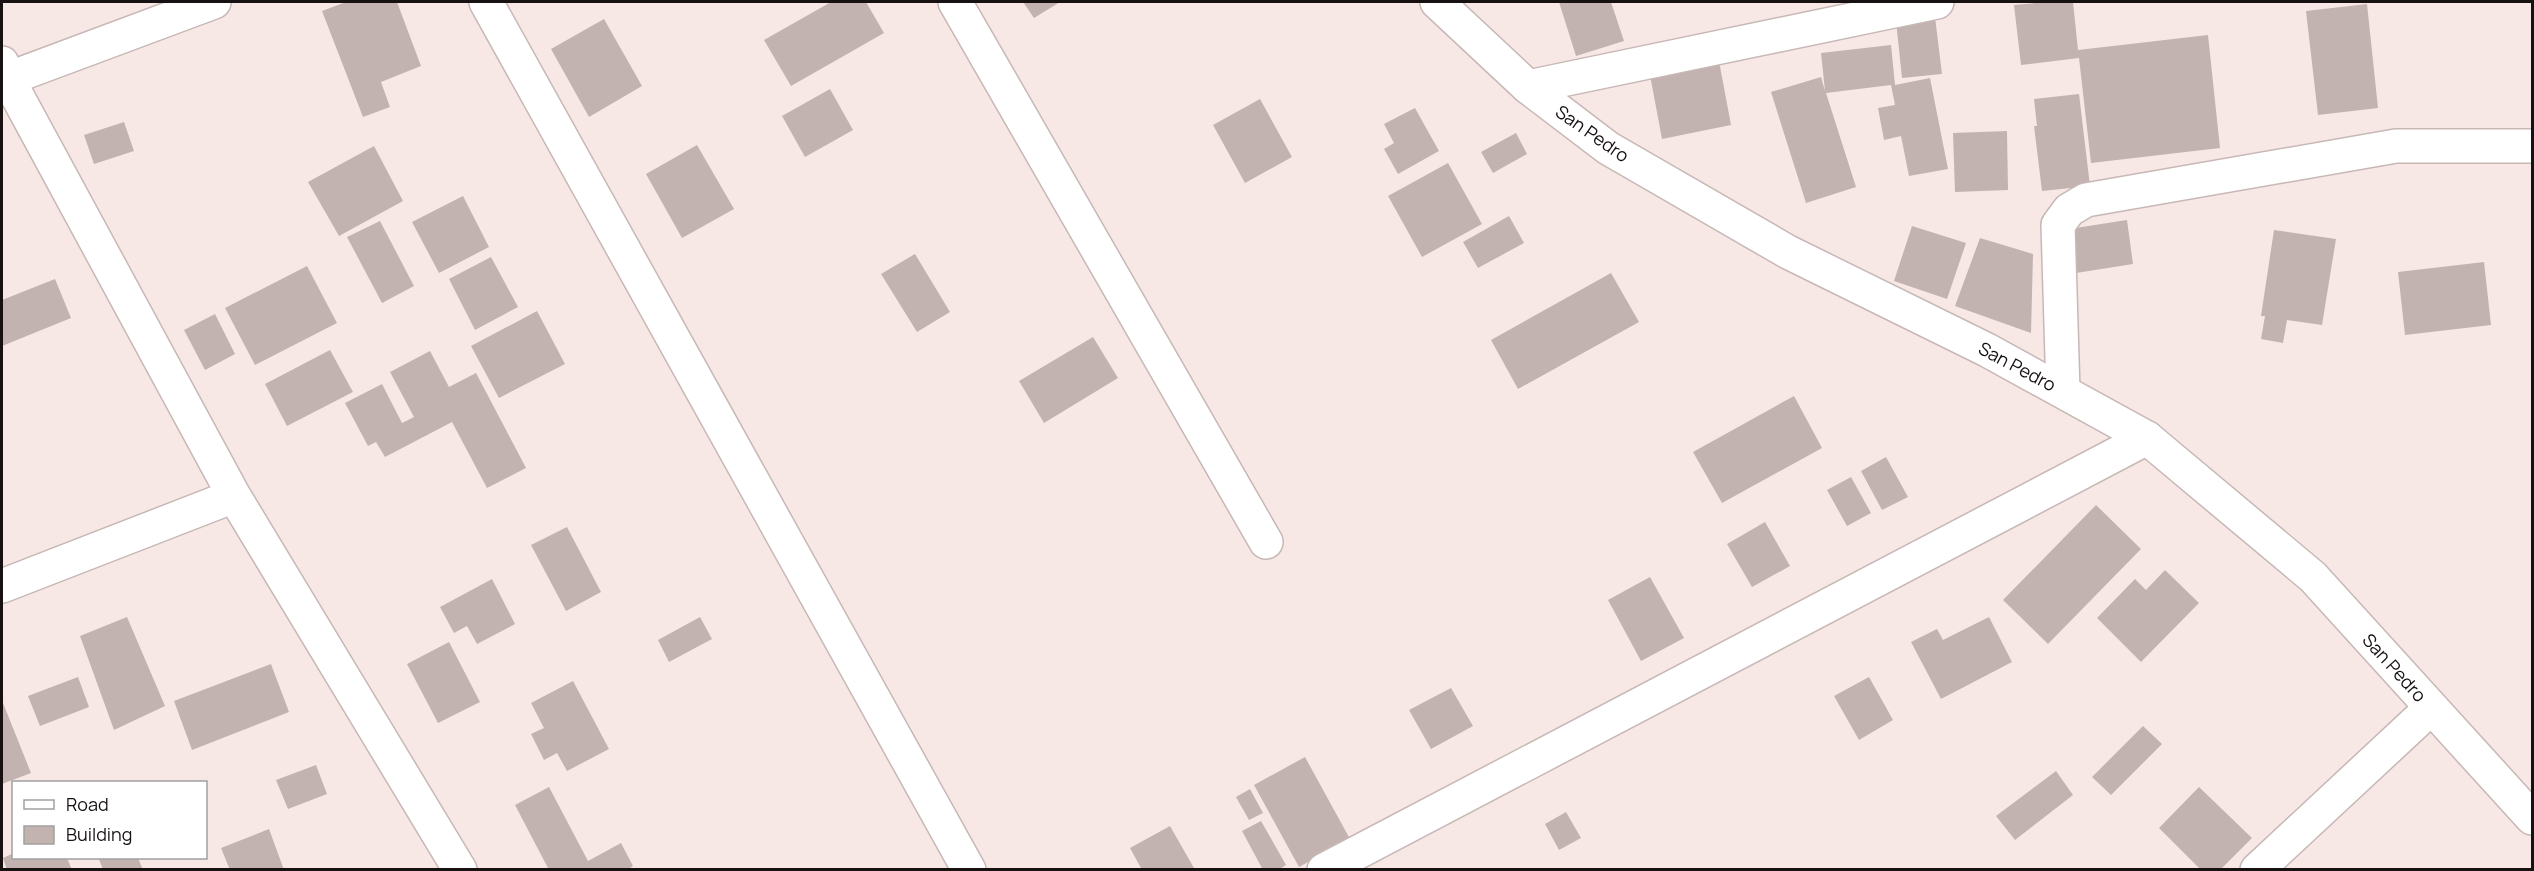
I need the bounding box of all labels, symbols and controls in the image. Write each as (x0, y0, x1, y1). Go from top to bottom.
street label: San Pedro (1551, 99, 1634, 167)
street label: San Pedro (1975, 336, 2060, 397)
street label: San Pedro (2358, 628, 2432, 707)
legend (12, 781, 207, 859)
text: Road (66, 792, 109, 816)
text: Building (66, 822, 132, 846)

